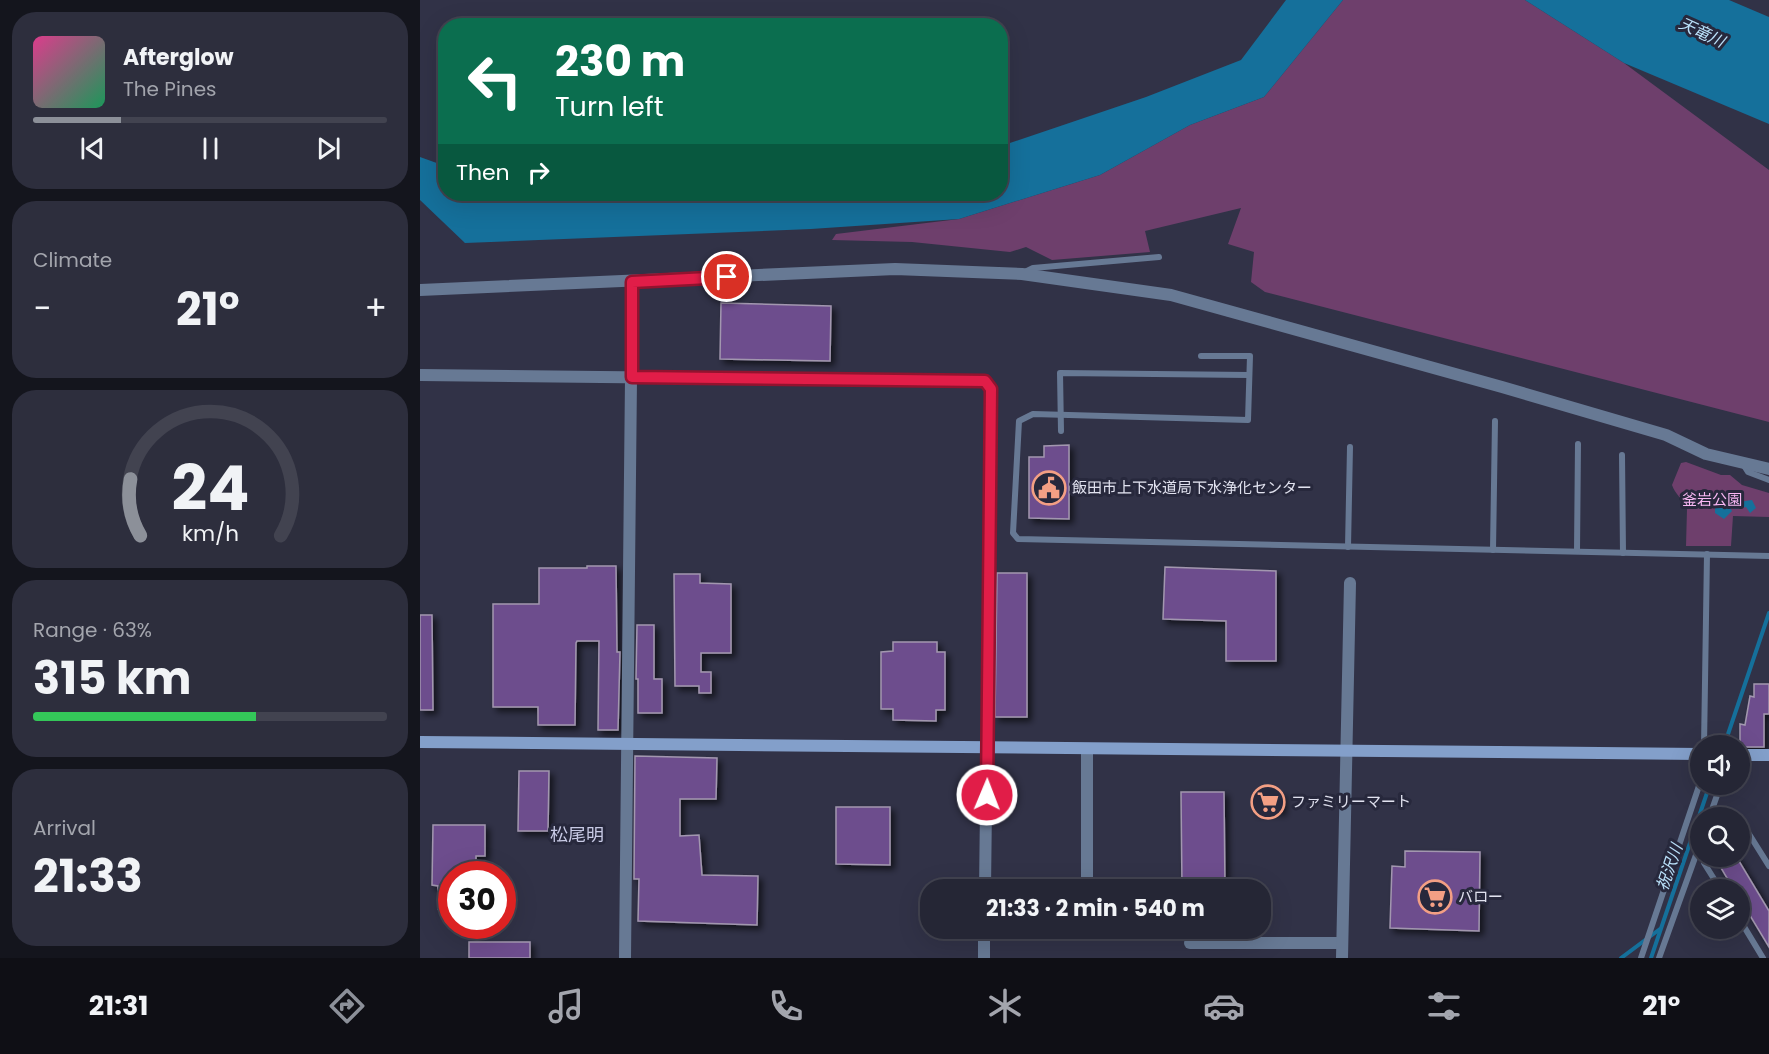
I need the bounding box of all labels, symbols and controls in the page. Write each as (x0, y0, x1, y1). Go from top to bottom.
water label: 天竜川 (1675, 12, 1730, 54)
text: 230 m (555, 32, 685, 91)
text: Afterglow (123, 42, 234, 73)
icon: left (456, 42, 534, 120)
text: The Pines (123, 75, 217, 103)
text: Turn left (555, 88, 664, 125)
icon: previous (76, 132, 109, 165)
icon: pause (194, 132, 227, 165)
icon: next (312, 132, 345, 165)
icon: right (522, 156, 555, 189)
text: Then (456, 157, 510, 188)
text: Climate (33, 246, 112, 274)
pin (701, 251, 752, 302)
icon: arrive (710, 260, 743, 293)
text: 21° (176, 278, 240, 341)
text: − (33, 285, 51, 332)
text: + (364, 285, 387, 332)
text: 24 (171, 444, 249, 532)
public building icon: 飯田市上下水道局下水浄化センター (1031, 470, 1067, 506)
place label: 飯田市上下水道局下水浄化センター (1072, 477, 1312, 498)
park label: 釜岩公園 (1682, 489, 1742, 510)
text: km/h (181, 518, 239, 549)
text: Range · 63% (33, 616, 152, 644)
text: 315 km (33, 647, 191, 710)
map controls (1690, 735, 1750, 939)
button: sound (1690, 735, 1750, 795)
position arrow (955, 763, 1019, 827)
supermarket icon: ファミリーマート (1250, 784, 1286, 820)
place label: ファミリーマート (1291, 791, 1411, 812)
button: search (1690, 807, 1750, 867)
text: Arrival (33, 814, 96, 842)
district label: 松尾明 (550, 822, 604, 847)
water label: 祝沢川 (1651, 839, 1689, 894)
text: 21:33 (33, 845, 143, 908)
speed limit sign: 30 (438, 861, 516, 939)
supermarket icon: バロー (1417, 879, 1453, 915)
button: layers (1690, 879, 1750, 939)
place label: バロー (1458, 886, 1503, 907)
text: 21:33 · 2 min · 540 m (986, 893, 1205, 924)
icon: directions (326, 985, 368, 1027)
icon: music (545, 985, 587, 1027)
icon: phone (765, 985, 807, 1027)
icon: climate (984, 985, 1026, 1027)
icon: car (1203, 985, 1245, 1027)
icon: filters (1423, 985, 1465, 1027)
text: 21:31 (89, 987, 148, 1024)
text: 21° (1642, 987, 1680, 1024)

